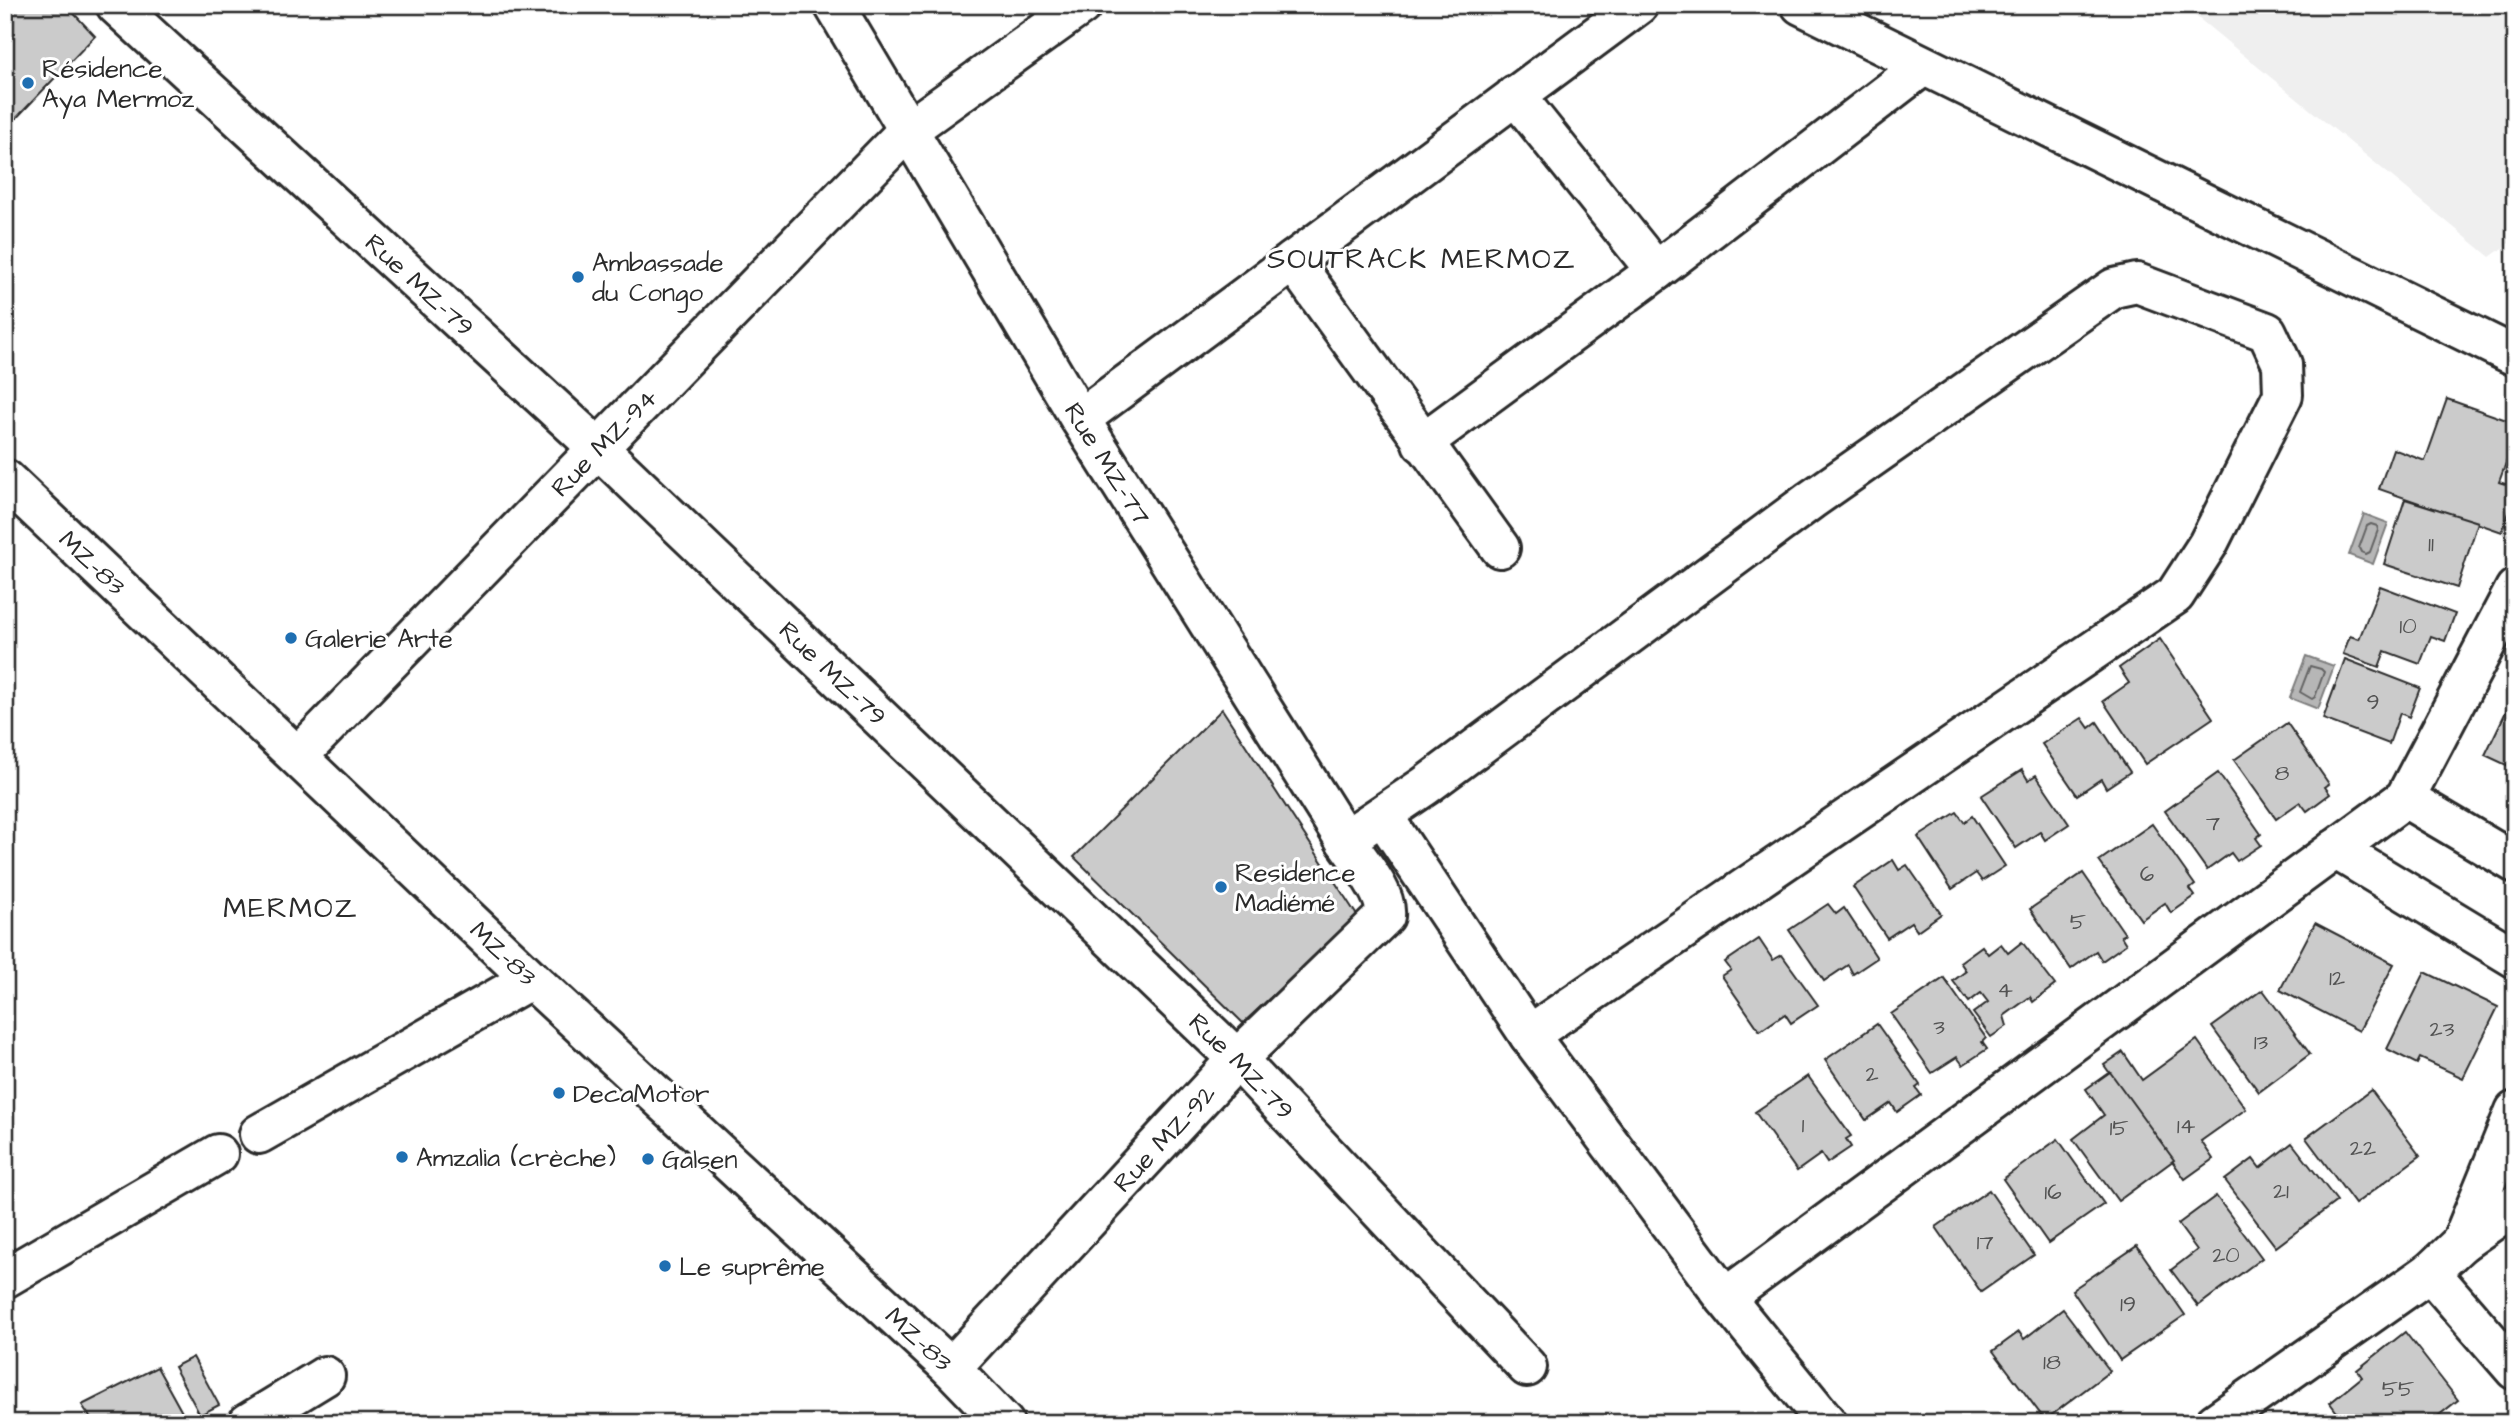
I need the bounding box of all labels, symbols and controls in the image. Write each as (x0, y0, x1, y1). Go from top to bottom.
place label: Résidence Aya Mermoz (42, 51, 194, 119)
marker: Résidence Aya Mermoz (20, 75, 36, 91)
street label: Rue MZ-79 (357, 226, 482, 345)
district label: SOUTRACK MERMOZ (1267, 240, 1577, 279)
place label: Ambassade du Congo (592, 245, 723, 313)
marker: Ambassade du Congo (570, 269, 586, 285)
street label: Rue MZ-94 (543, 381, 666, 505)
street label: Rue MZ-77 (1055, 396, 1159, 532)
street label: MZ-83 (51, 522, 133, 604)
house number: 11 (2428, 528, 2434, 560)
house number: 10 (2399, 610, 2417, 642)
street label: Rue MZ-79 (770, 613, 894, 734)
place label: Galerie Arte (305, 621, 453, 657)
marker: Galerie Arte (283, 630, 299, 646)
house number: 9 (2366, 686, 2380, 718)
house number: 8 (2275, 757, 2290, 789)
house number: 7 (2206, 807, 2220, 839)
place label: Residence Madiémé (1235, 855, 1356, 921)
house number: 6 (2140, 858, 2154, 890)
marker: Residence Madiémé (1213, 879, 1229, 895)
district label: MERMOZ (223, 889, 359, 928)
house number: 5 (2070, 906, 2086, 938)
street label: MZ-83 (462, 913, 544, 994)
house number: 12 (2329, 962, 2345, 994)
house number: 4 (1997, 974, 2013, 1006)
street label: Rue MZ-79 (1180, 1005, 1302, 1128)
house number: 3 (1933, 1011, 1945, 1043)
house number: 23 (2430, 1013, 2455, 1045)
house number: 13 (2254, 1026, 2269, 1058)
house number: 2 (1865, 1058, 1879, 1090)
place label: DecaMotor (573, 1076, 709, 1112)
street label: Rue MZ-92 (1105, 1077, 1224, 1201)
marker: DecaMotor (551, 1085, 567, 1101)
house number: 1 (1802, 1109, 1805, 1141)
house number: 14 (2177, 1110, 2196, 1142)
house number: 15 (2109, 1112, 2129, 1144)
house number: 22 (2350, 1132, 2376, 1164)
place label: Amzalia (crèche) (416, 1140, 616, 1176)
place label: Galsen (662, 1142, 737, 1178)
marker: Amzalia (crèche) (394, 1149, 410, 1165)
marker: Galsen (640, 1151, 656, 1167)
house number: 21 (2273, 1175, 2289, 1207)
house number: 16 (2044, 1176, 2062, 1208)
house number: 17 (1976, 1226, 1994, 1258)
house number: 20 (2212, 1239, 2240, 1271)
place label: Le suprême (679, 1249, 825, 1285)
marker: Le suprême (657, 1258, 673, 1274)
house number: 19 (2120, 1288, 2136, 1320)
street label: MZ-83 (877, 1299, 960, 1380)
house number: 18 (2043, 1346, 2061, 1378)
house number: 55 (2382, 1373, 2414, 1405)

